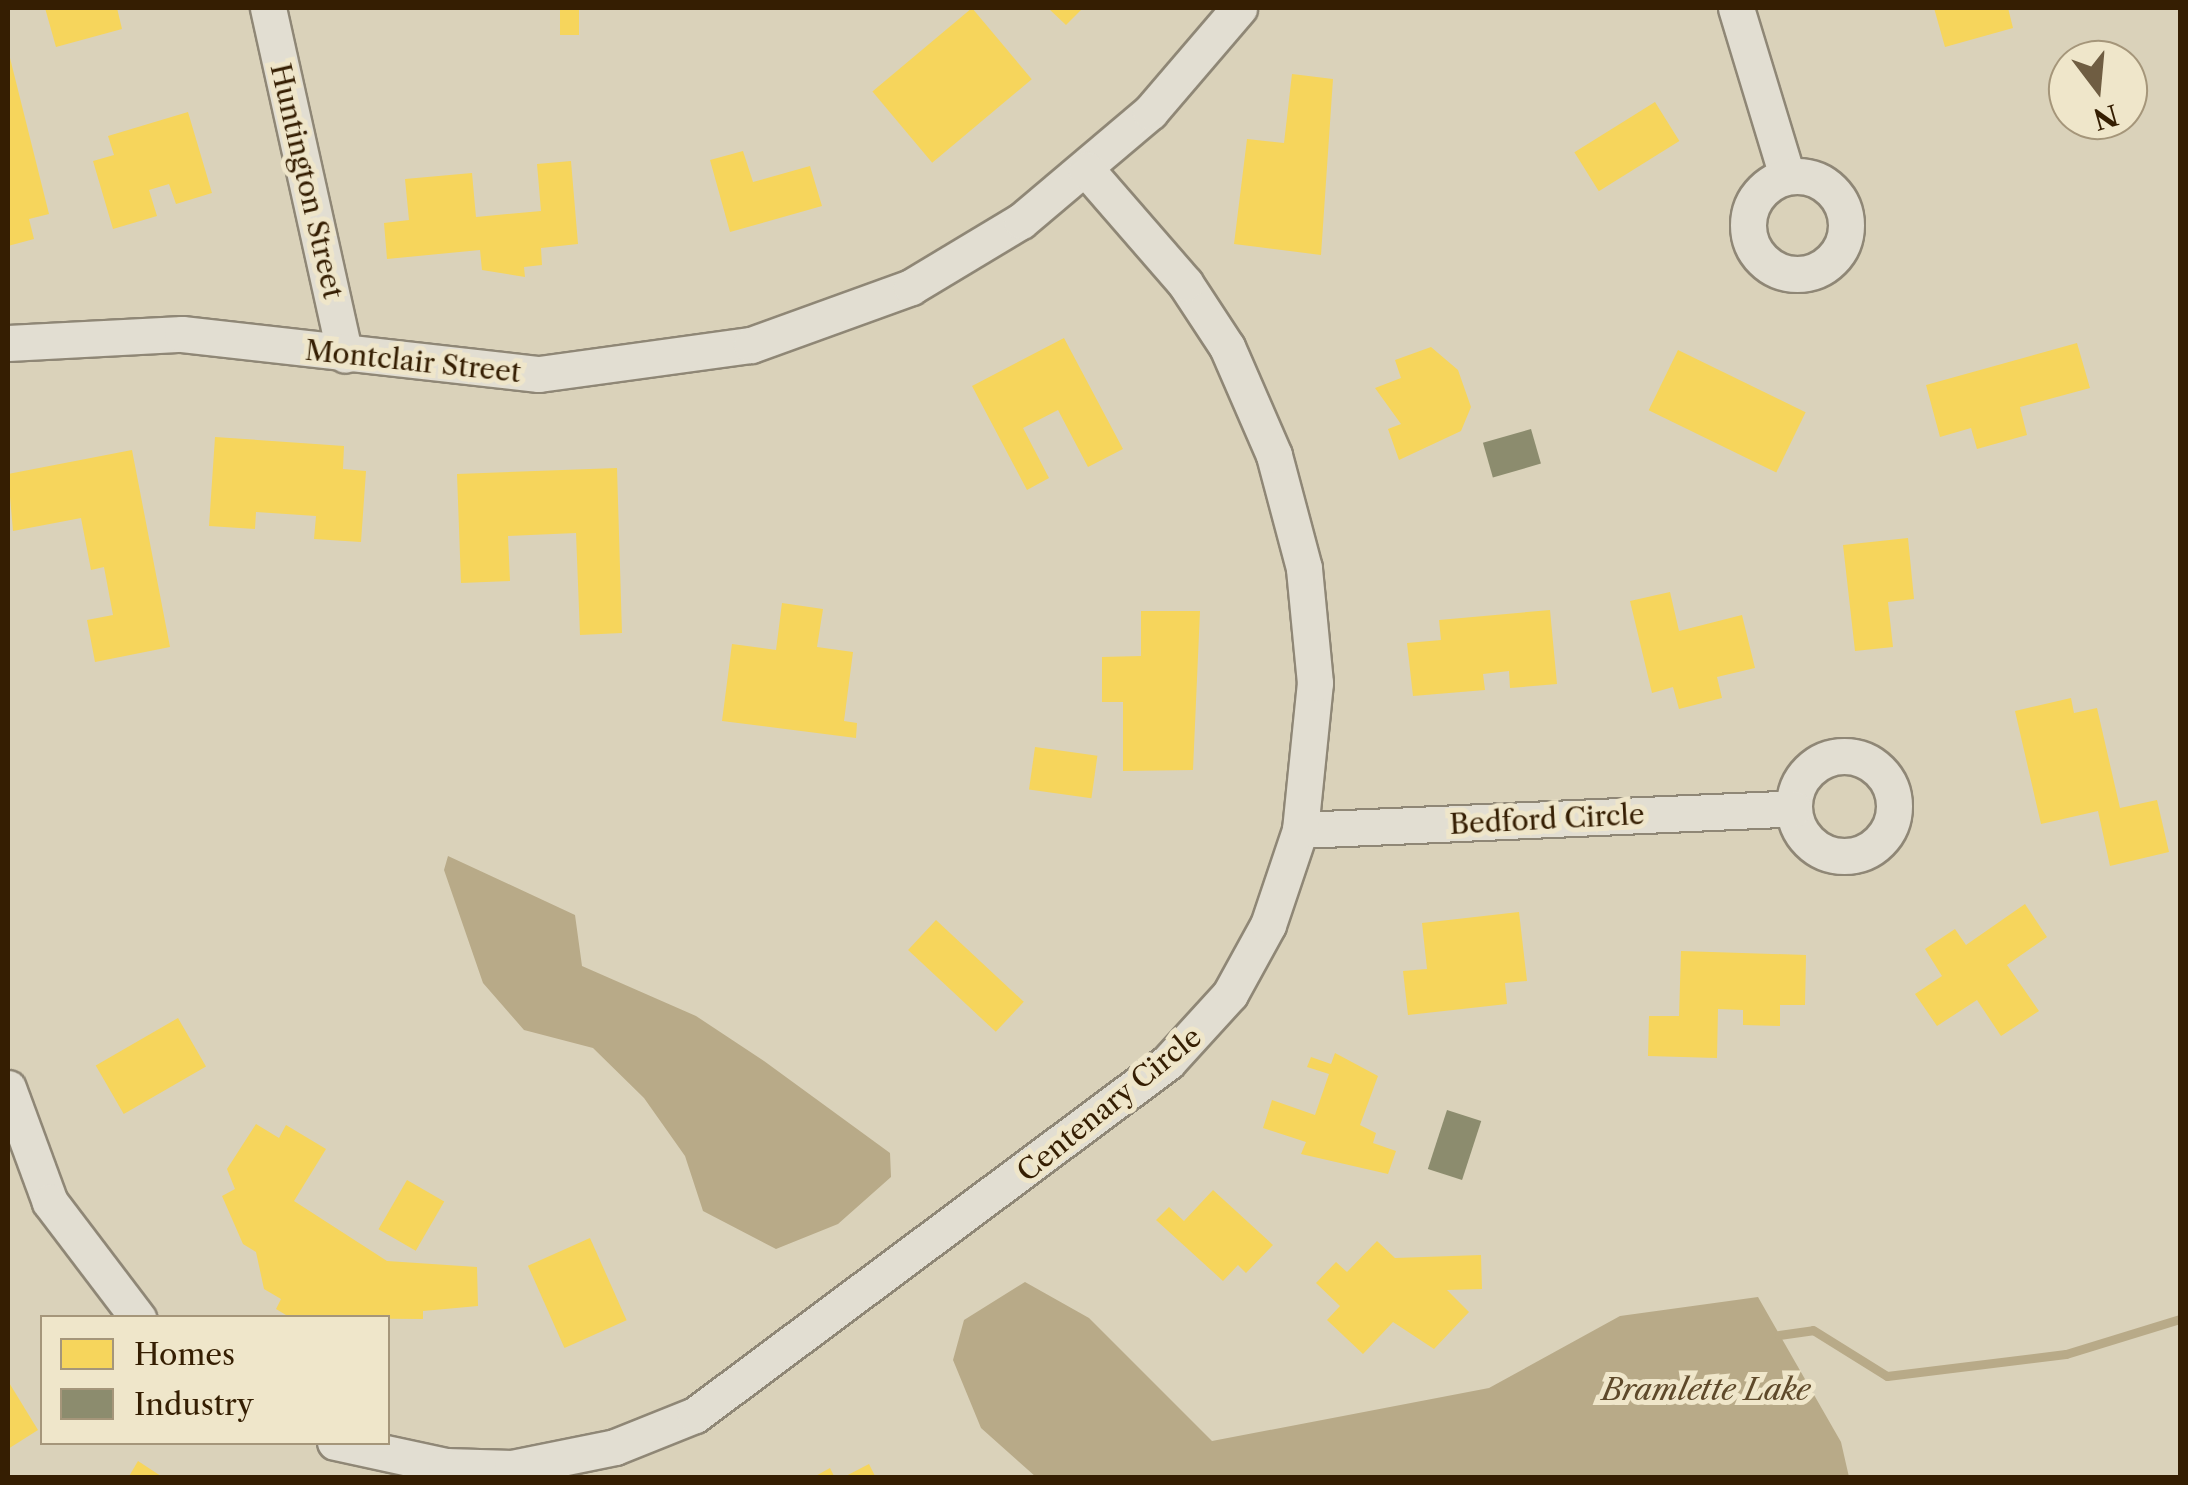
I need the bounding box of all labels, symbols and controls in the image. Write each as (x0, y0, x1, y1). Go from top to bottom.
north arrow (2048, 40, 2148, 140)
street label: Huntington Street (264, 60, 350, 302)
text: N (2089, 97, 2122, 137)
street label: Montclair Street (303, 333, 523, 389)
street label: Bedford Circle (1449, 797, 1645, 841)
street label: Centenary Circle (1010, 1019, 1208, 1189)
legend (40, 1315, 390, 1445)
text: Homes (134, 1336, 235, 1373)
water label: Bramlette Lake (1602, 1372, 1810, 1408)
text: Industry (134, 1386, 254, 1423)

